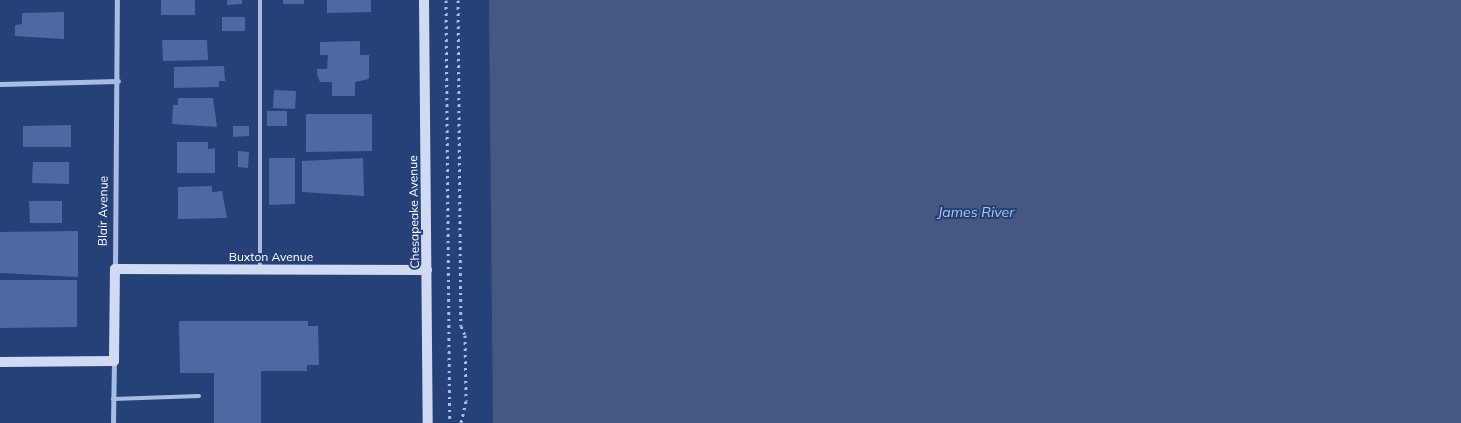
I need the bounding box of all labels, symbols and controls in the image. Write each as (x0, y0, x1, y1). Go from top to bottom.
street label: Chesapeake Avenue (406, 155, 422, 269)
street label: Blair Avenue (95, 176, 111, 246)
water label: James River (938, 204, 1014, 220)
street label: Buxton Avenue (229, 250, 313, 264)

